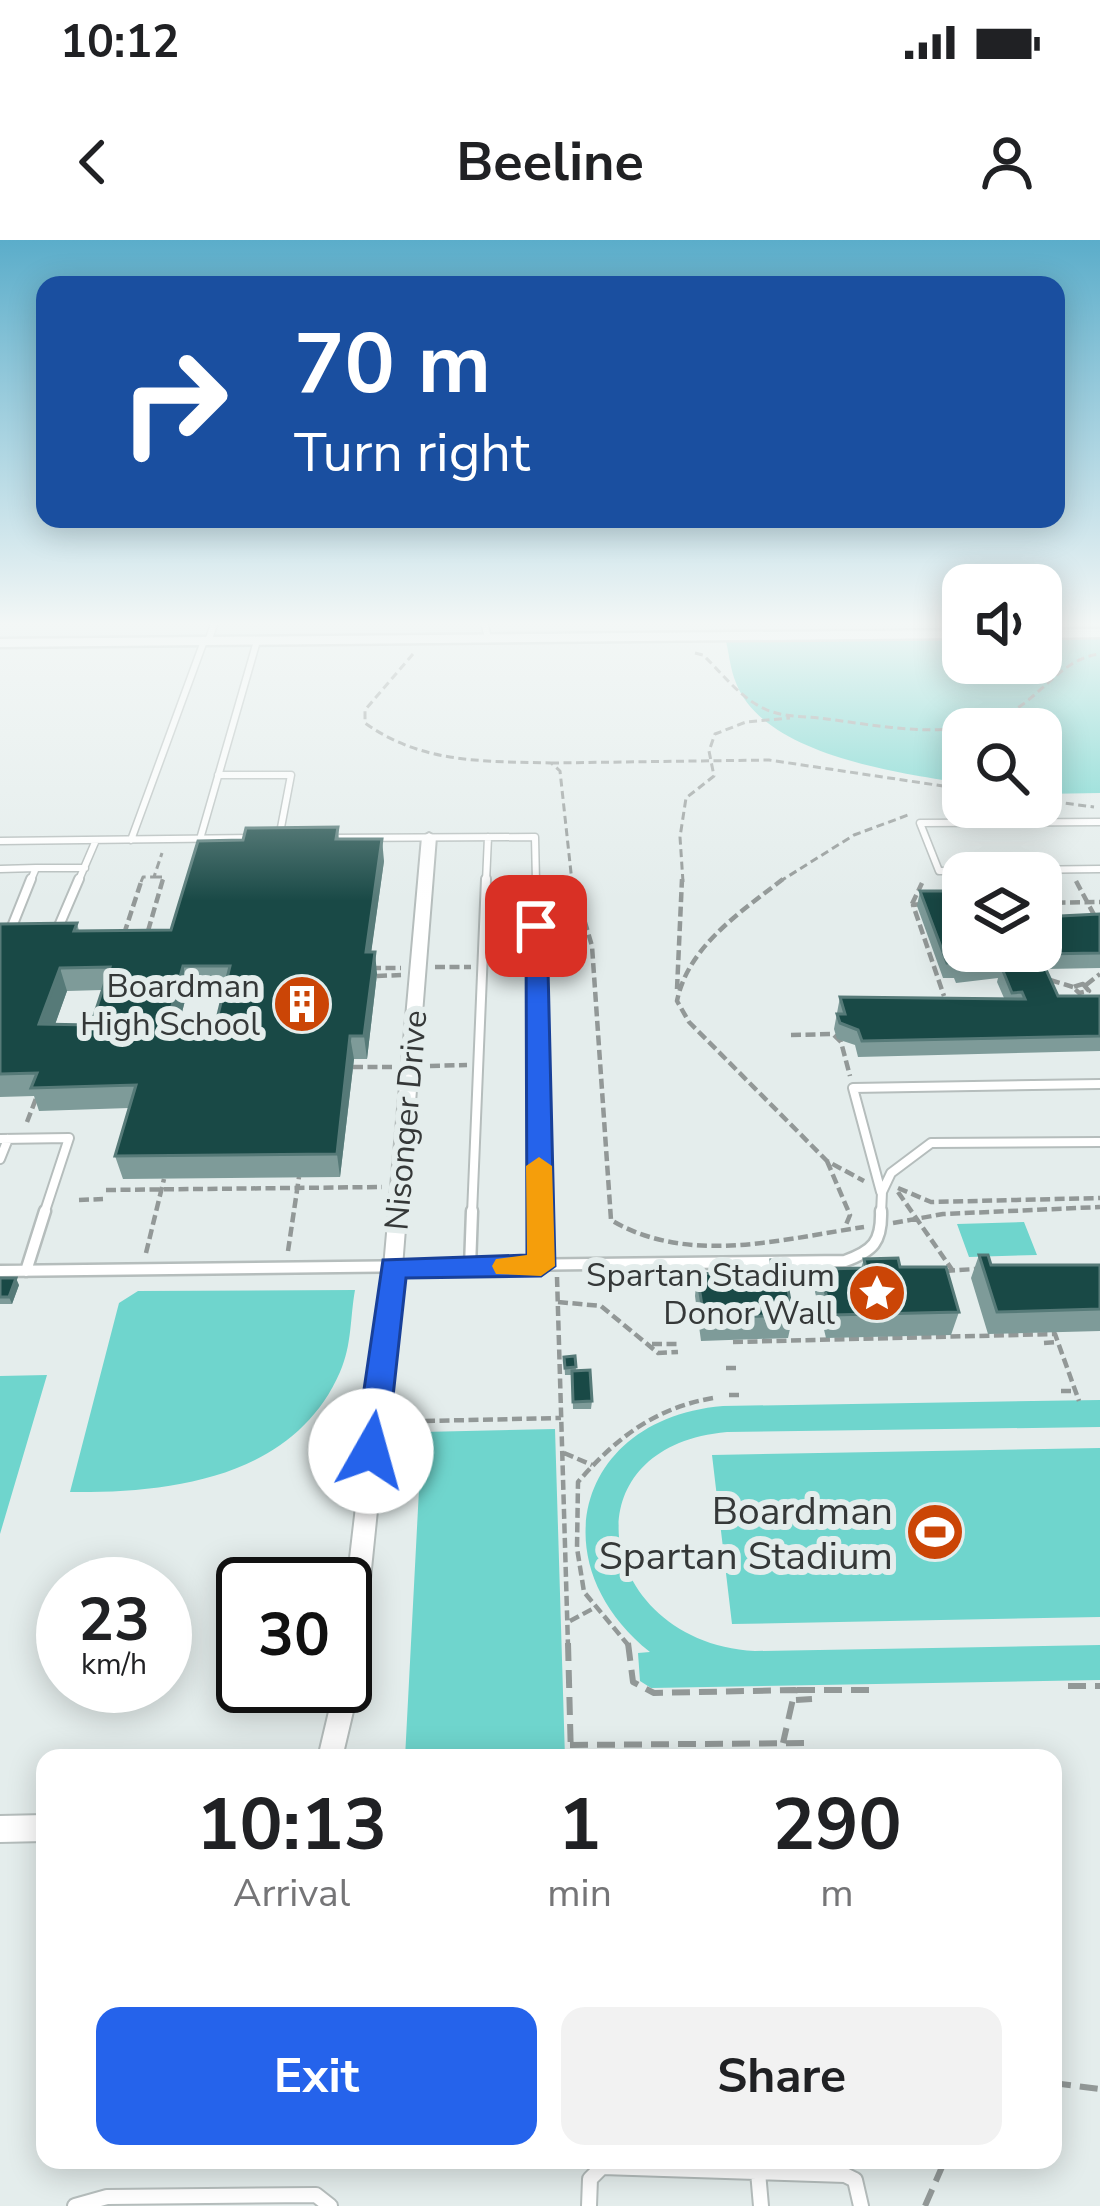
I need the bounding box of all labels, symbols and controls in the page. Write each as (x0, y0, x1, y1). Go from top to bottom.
text: 10:12 (60, 12, 179, 73)
text: Beeline (456, 125, 644, 199)
icon: back (60, 129, 126, 195)
icon: person (974, 129, 1040, 195)
text: 70 m (294, 307, 491, 422)
icon: right (96, 324, 252, 480)
text: Turn right (294, 416, 530, 490)
map controls (942, 564, 1062, 972)
button: sound (942, 564, 1062, 684)
button: search (942, 708, 1062, 828)
button: layers (942, 852, 1062, 972)
pin (485, 875, 587, 977)
icon: arrive (503, 893, 569, 959)
place label: Boardman High School (80, 964, 260, 1047)
building icon: Boardman High School (271, 973, 333, 1035)
street label: Nisonger Drive (374, 1008, 439, 1232)
place label: Spartan Stadium Donor Wall (586, 1253, 835, 1336)
place icon: Spartan Stadium Donor Wall (846, 1262, 908, 1324)
position arrow (308, 1388, 434, 1514)
place label: Boardman Spartan Stadium (599, 1485, 893, 1583)
sports icon: Boardman Spartan Stadium (904, 1501, 966, 1563)
speed limit sign: 30 (216, 1557, 372, 1713)
text: 23 (78, 1579, 150, 1661)
text: km/h (81, 1644, 147, 1685)
text: 10:13 (196, 1776, 387, 1874)
text: 1 (558, 1776, 601, 1874)
text: 290 (772, 1776, 902, 1874)
text: Arrival (233, 1867, 350, 1920)
text: min (547, 1867, 612, 1920)
text: m (820, 1867, 854, 1920)
button: Exit (96, 2007, 537, 2145)
button: Share (561, 2007, 1002, 2145)

